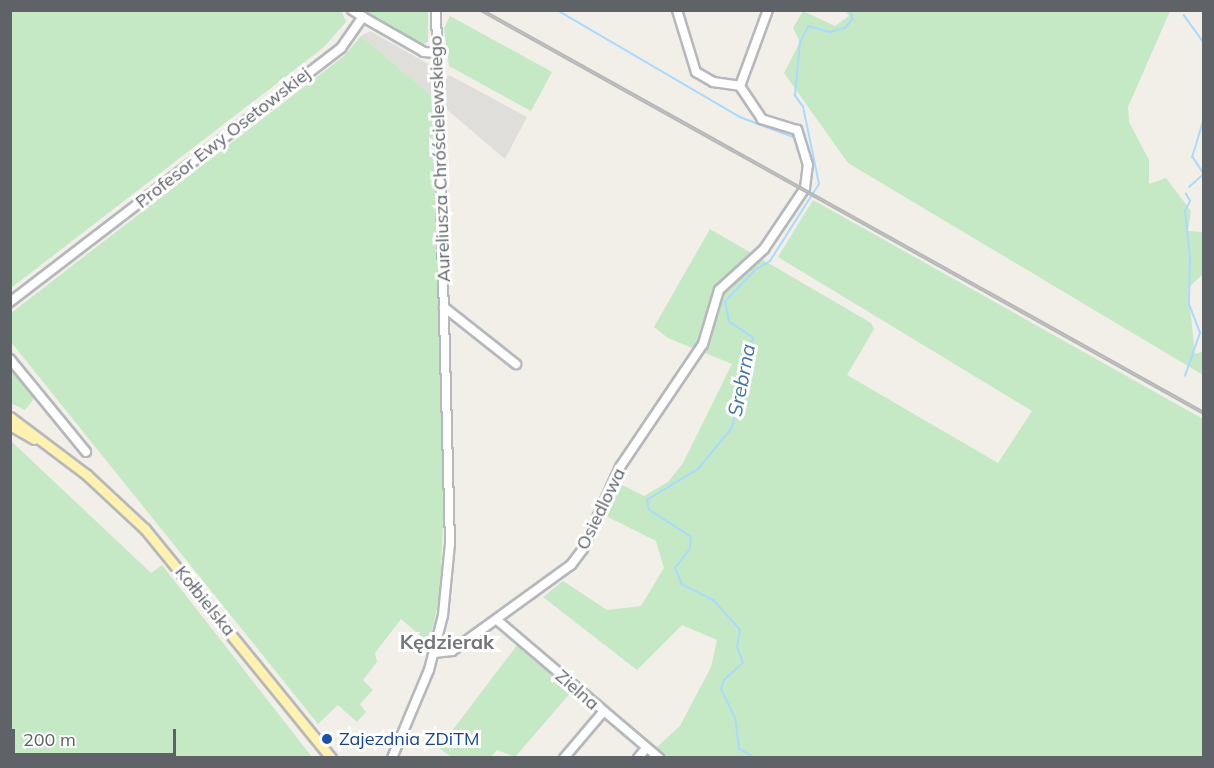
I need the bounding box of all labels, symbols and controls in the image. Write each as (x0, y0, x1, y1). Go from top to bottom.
street label: Aureliusza Chróścielewskiego (425, 35, 455, 283)
street label: Profesor Ewy Osetowskiej (131, 63, 315, 213)
water label: Srebrna (722, 342, 760, 418)
street label: Osiedlowa (572, 465, 630, 553)
street label: Kołbielska (170, 562, 240, 640)
district label: Kędzierak (400, 629, 494, 653)
street label: Zielna (551, 665, 603, 715)
scale bar (15, 717, 178, 755)
text: 200 m (23, 728, 76, 751)
place label: Zajezdnia ZDiTM (339, 728, 479, 750)
marker: Zajezdnia ZDiTM (320, 732, 334, 746)

